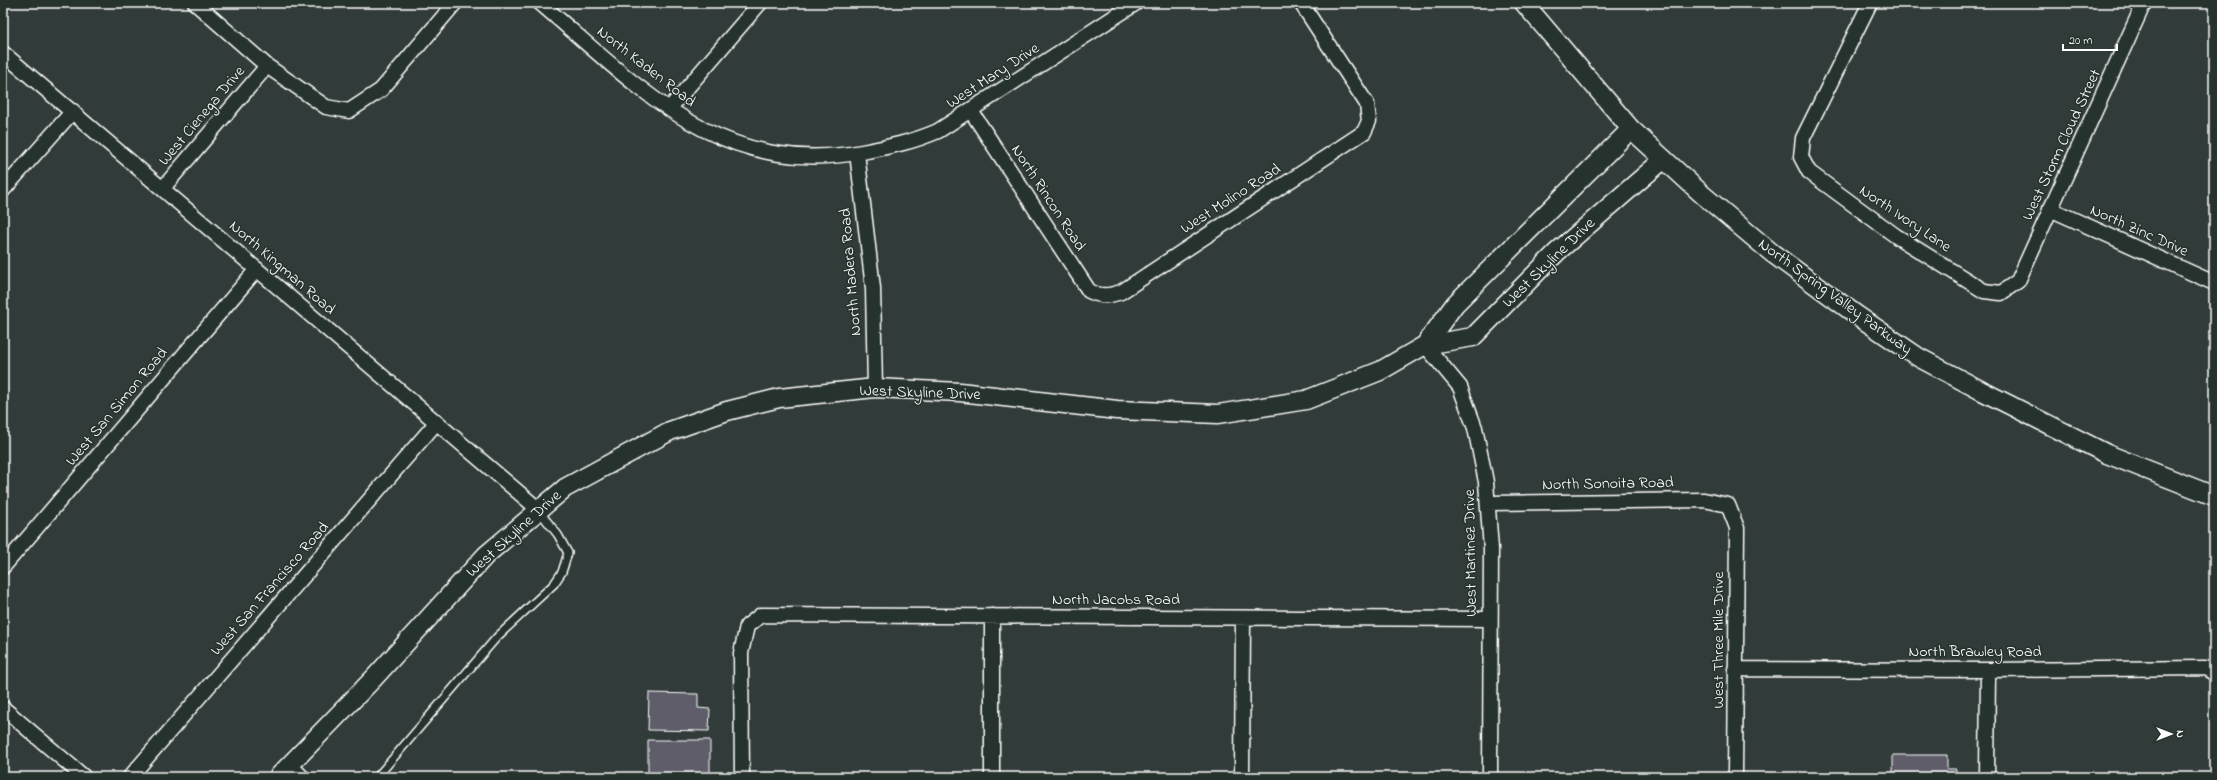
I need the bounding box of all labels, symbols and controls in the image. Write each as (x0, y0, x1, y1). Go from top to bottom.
street label: North Kaden Road (591, 21, 701, 113)
scale bar (2063, 26, 2117, 52)
text: 20 m (2069, 32, 2092, 50)
street label: West Mary Drive (942, 36, 1045, 115)
street label: West Cienega Drive (153, 60, 252, 171)
street label: West Storm Cloud Street (2016, 65, 2108, 225)
street label: North Rincon Road (1004, 140, 1092, 256)
street label: West Molino Road (1176, 158, 1286, 240)
street label: North Ivory Lane (1854, 179, 1957, 259)
street label: North Zinc Drive (2086, 199, 2193, 264)
street label: North Madera Road (833, 207, 869, 337)
street label: West Skyline Drive (1497, 212, 1602, 314)
street label: North Kingman Road (223, 215, 341, 321)
street label: North Spring Valley Parkway (1753, 233, 1917, 361)
street label: West San Simon Road (60, 342, 174, 472)
street label: West Skyline Drive (859, 379, 982, 407)
street label: North Sonoita Road (1542, 471, 1674, 497)
street label: West Skyline Drive (461, 484, 568, 583)
street label: West Martinez Drive (1458, 488, 1484, 617)
street label: West San Francisco Road (205, 517, 335, 661)
street label: West Three Mile Drive (1707, 571, 1731, 709)
street label: North Jacobs Road (1052, 588, 1180, 612)
street label: North Brawley Road (1908, 640, 2042, 664)
north arrow (2151, 714, 2191, 754)
text: N (2172, 730, 2188, 738)

